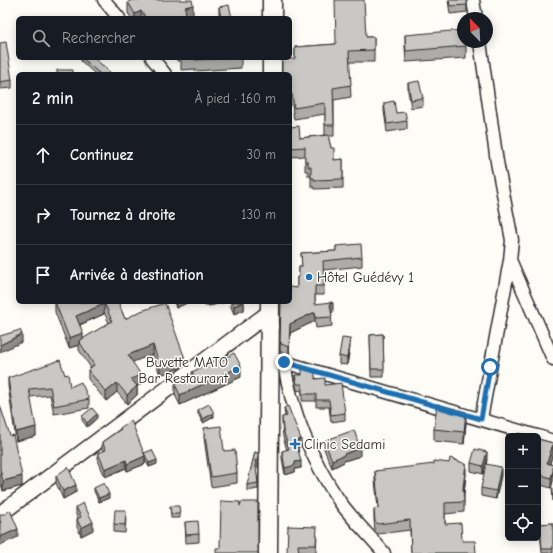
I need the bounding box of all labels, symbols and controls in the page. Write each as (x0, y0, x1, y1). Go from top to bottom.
north arrow (457, 12, 493, 48)
search box (16, 16, 292, 60)
icon: search (30, 27, 52, 49)
text: Rechercher (62, 29, 135, 47)
text: 2 min (32, 89, 73, 108)
text: À pied · 160 m (195, 91, 276, 106)
icon: ahead (32, 144, 54, 166)
text: Continuez (70, 146, 133, 164)
text: 30 m (246, 147, 276, 162)
icon: right (32, 204, 54, 226)
text: Tournez à droite (70, 206, 175, 224)
text: 130 m (241, 207, 276, 222)
icon: arrive (32, 264, 54, 286)
text: Arrivée à destination (70, 266, 204, 284)
place label: Hôtel Guédévy 1 (317, 269, 414, 286)
marker: Hôtel Guédévy 1 (304, 272, 314, 282)
route end (275, 353, 293, 371)
place label: Buvette MATO Bar Restaurant (139, 354, 229, 387)
route start (481, 358, 499, 376)
marker: Buvette MATO Bar Restaurant (231, 365, 241, 375)
map controls (505, 433, 541, 541)
button: + (505, 433, 541, 469)
place label: Clinic Sedami (304, 436, 385, 453)
marker: Clinic Sedami (289, 438, 301, 450)
button: − (505, 469, 541, 505)
button: locate (505, 505, 541, 541)

